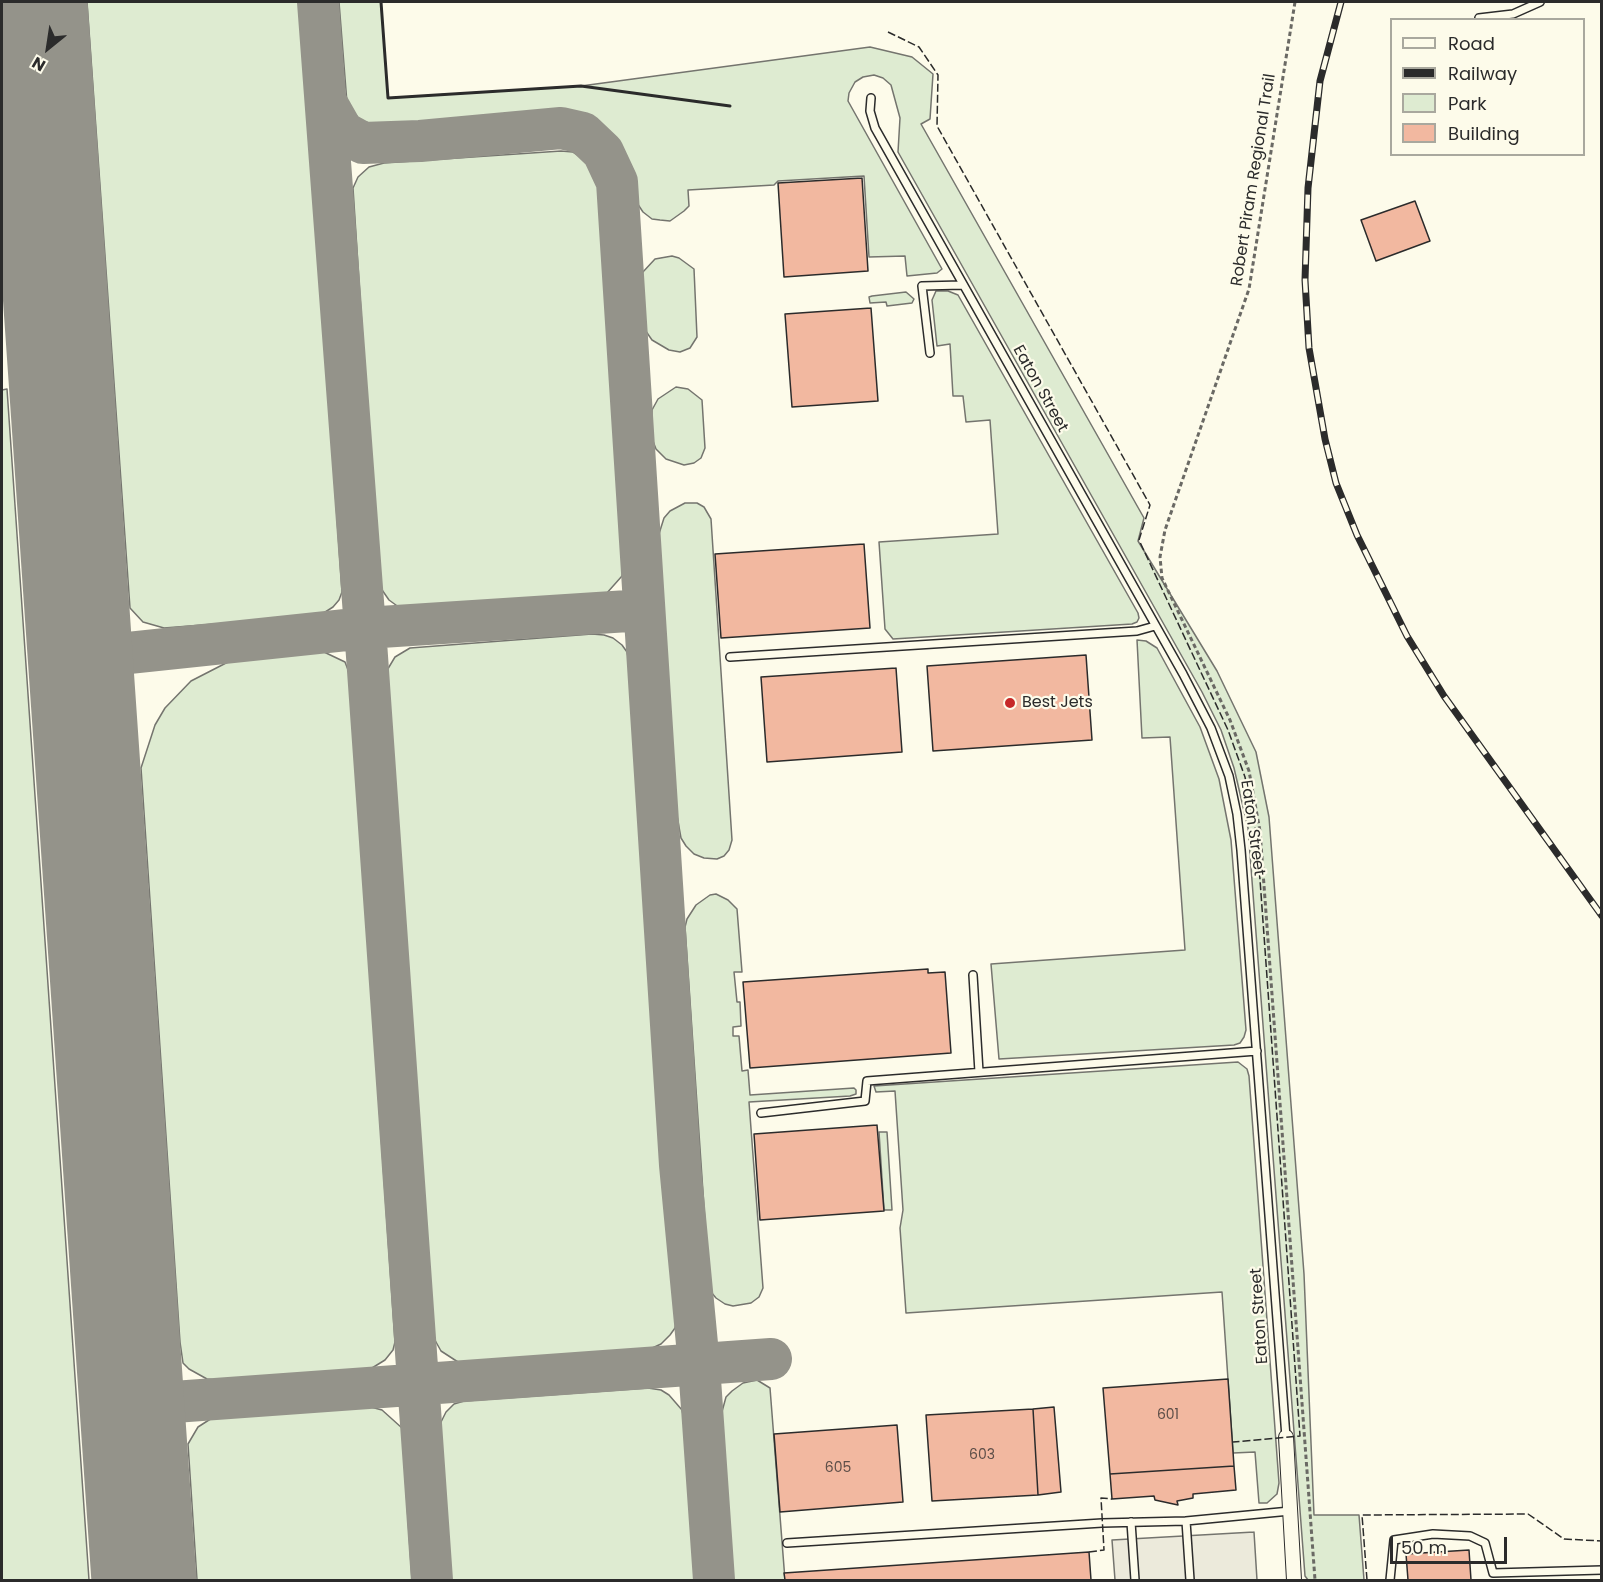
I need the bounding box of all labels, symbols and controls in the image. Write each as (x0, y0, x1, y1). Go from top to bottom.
north arrow (18, 18, 78, 78)
legend (1390, 18, 1585, 156)
text: Road (1448, 31, 1495, 56)
text: N (28, 51, 50, 77)
text: Railway (1448, 61, 1517, 86)
street label: Robert Piram Regional Trail (1228, 72, 1280, 288)
text: Park (1448, 91, 1487, 116)
text: Building (1448, 121, 1520, 146)
street label: Eaton Street (1008, 342, 1072, 436)
place label: Best Jets (1022, 693, 1093, 713)
marker: Best Jets (1003, 696, 1017, 710)
street label: Eaton Street (1236, 779, 1268, 877)
street label: Eaton Street (1247, 1267, 1273, 1365)
house number: 601 (1157, 1407, 1179, 1423)
house number: 603 (969, 1447, 995, 1463)
house number: 605 (825, 1460, 851, 1476)
scale bar (1393, 1525, 1510, 1563)
text: 50 m (1401, 1535, 1447, 1560)

